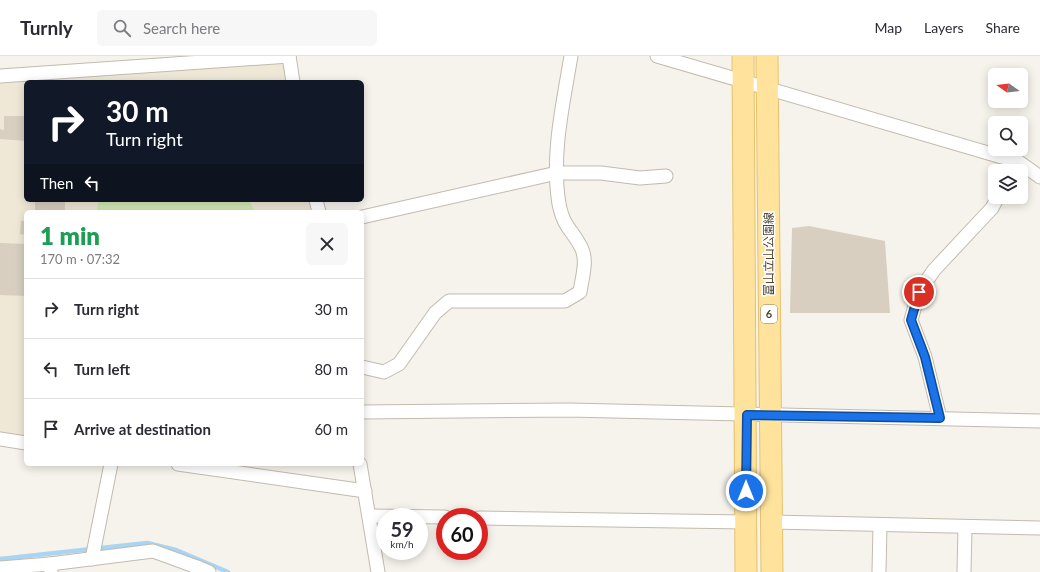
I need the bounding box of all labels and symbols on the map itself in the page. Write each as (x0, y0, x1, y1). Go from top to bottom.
north arrow (988, 68, 1028, 108)
street label: 富山立山公園線 (761, 212, 776, 296)
pin (902, 275, 936, 309)
road number: 6 (761, 305, 777, 323)
position arrow (725, 470, 767, 512)
speed limit sign: 60 (436, 508, 488, 560)

